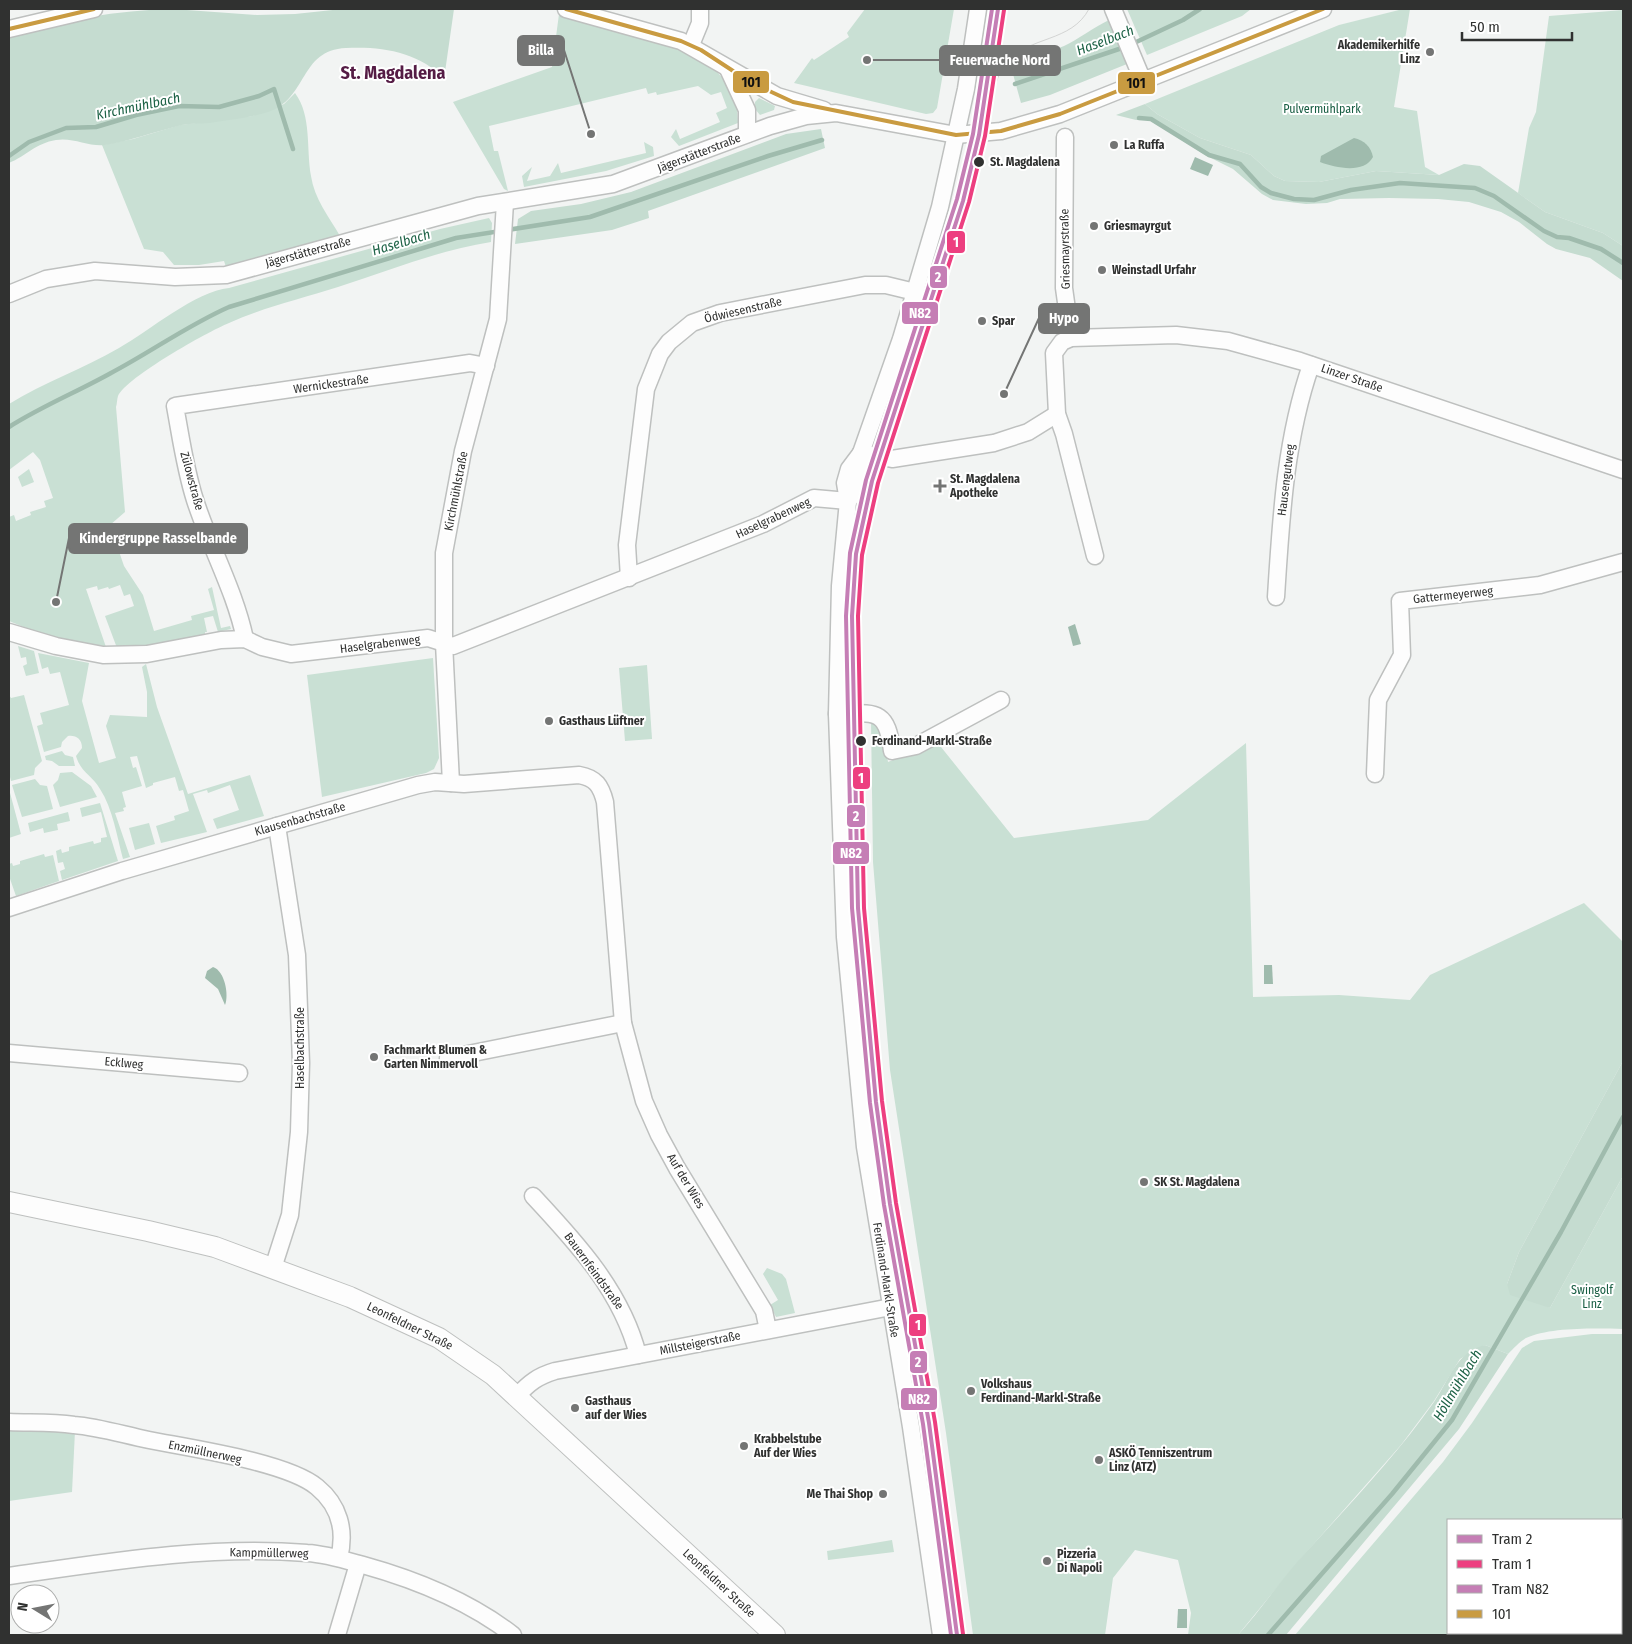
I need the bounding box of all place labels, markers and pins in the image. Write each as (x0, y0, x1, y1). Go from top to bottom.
callout: Billa (518, 36, 564, 65)
place label: Akademikerhilfe Linz (1337, 38, 1420, 66)
callout: Feuerwache Nord (940, 46, 1060, 75)
marker: Akademikerhilfe Linz (1424, 46, 1436, 58)
place label: La Ruffa (1124, 138, 1165, 152)
marker: La Ruffa (1108, 139, 1120, 151)
marker: St. Magdalena (972, 155, 986, 169)
place label: St. Magdalena (990, 155, 1060, 169)
place label: Griesmayrgut (1104, 219, 1172, 233)
marker: Griesmayrgut (1088, 220, 1100, 232)
place label: Weinstadl Urfahr (1112, 263, 1197, 277)
marker: Weinstadl Urfahr (1096, 264, 1108, 276)
callout: Hypo (1039, 304, 1089, 333)
place label: Spar (992, 314, 1016, 328)
marker: Spar (976, 315, 988, 327)
place label: St. Magdalena Apotheke (949, 472, 1020, 500)
marker: St. Magdalena Apotheke (934, 480, 946, 492)
callout: Kindergruppe Rasselbande (69, 524, 247, 553)
place label: Gasthaus Lüftner (559, 714, 645, 728)
marker: Gasthaus Lüftner (543, 715, 555, 727)
marker: Ferdinand-Markl-Straße (854, 734, 868, 748)
place label: Ferdinand-Markl-Straße (872, 734, 992, 748)
place label: Fachmarkt Blumen & Garten Nimmervoll (384, 1043, 488, 1071)
marker: Fachmarkt Blumen & Garten Nimmervoll (368, 1051, 380, 1063)
place label: SK St. Magdalena (1154, 1175, 1240, 1189)
marker: SK St. Magdalena (1138, 1176, 1150, 1188)
place label: Volkshaus Ferdinand-Markl-Straße (980, 1377, 1101, 1405)
marker: Volkshaus Ferdinand-Markl-Straße (965, 1385, 977, 1397)
place label: Gasthaus auf der Wies (585, 1394, 648, 1422)
marker: Gasthaus auf der Wies (569, 1402, 581, 1414)
place label: Krabbelstube Auf der Wies (753, 1432, 822, 1460)
marker: Krabbelstube Auf der Wies (738, 1440, 750, 1452)
place label: ASKÖ Tenniszentrum Linz (ATZ) (1108, 1445, 1212, 1474)
marker: ASKÖ Tenniszentrum Linz (ATZ) (1093, 1454, 1105, 1466)
place label: Me Thai Shop (807, 1487, 873, 1501)
marker: Me Thai Shop (877, 1488, 889, 1500)
place label: Pizzeria Di Napoli (1057, 1547, 1102, 1575)
marker: Pizzeria Di Napoli (1041, 1555, 1053, 1567)

